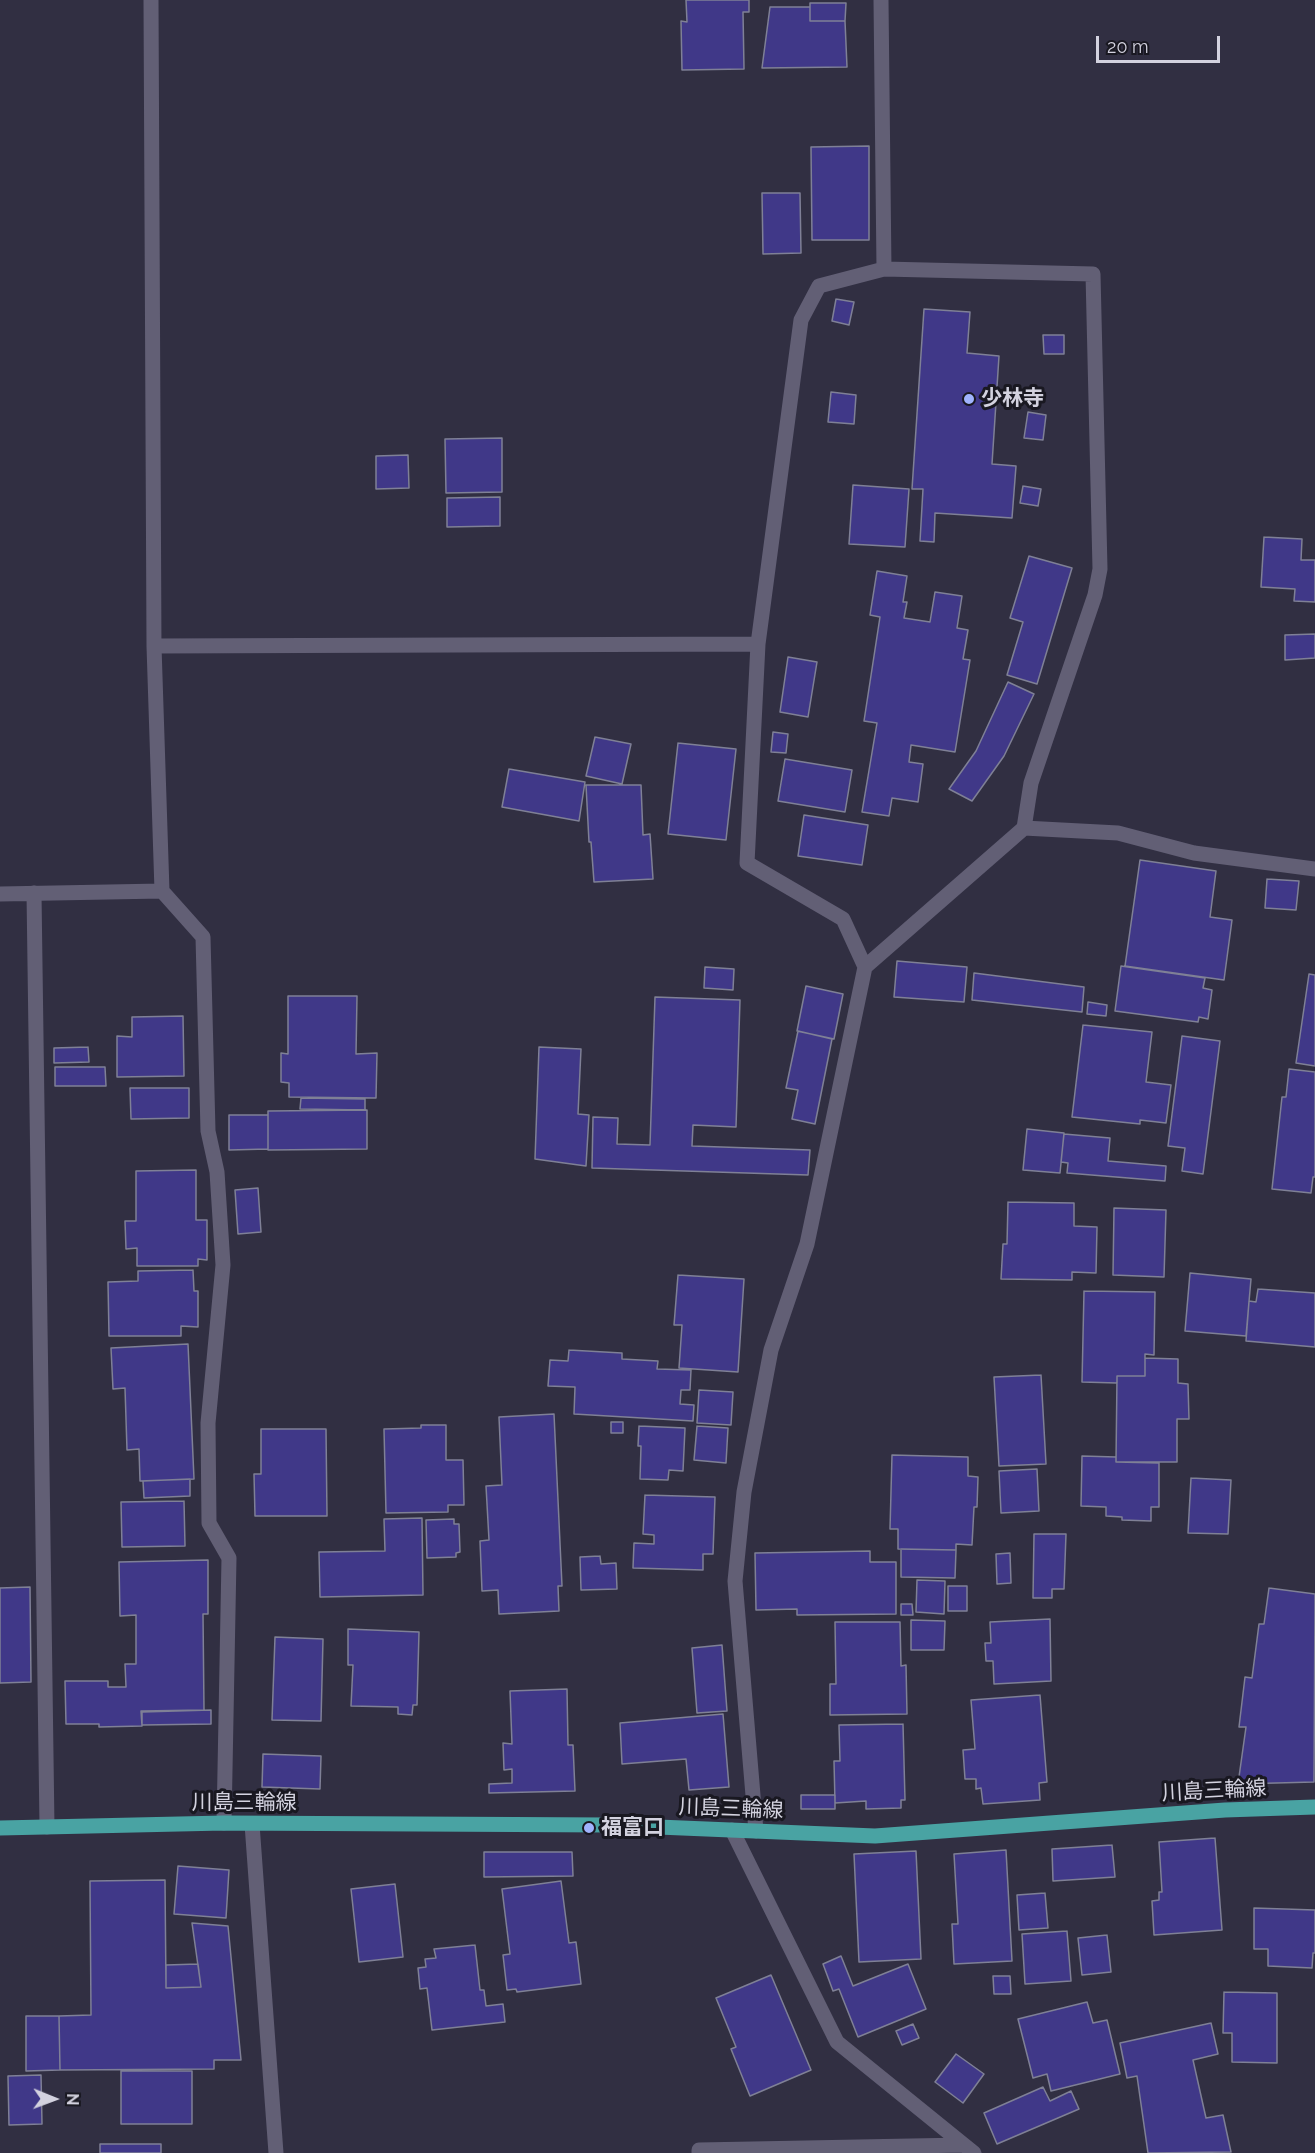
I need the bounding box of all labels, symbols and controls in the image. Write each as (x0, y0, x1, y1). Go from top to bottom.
scale bar (1099, 24, 1224, 62)
text: 20 m (1107, 36, 1149, 57)
place label: 少林寺 (981, 386, 1044, 412)
marker: 少林寺 (962, 392, 976, 406)
street label: 川島三輪線 (1161, 1776, 1267, 1806)
street label: 川島三輪線 (192, 1790, 296, 1816)
street label: 川島三輪線 (678, 1795, 784, 1823)
place label: 福富口 (601, 1815, 664, 1841)
marker: 福富口 (582, 1821, 596, 1835)
north arrow (24, 2069, 84, 2129)
text: N (63, 2093, 82, 2106)

